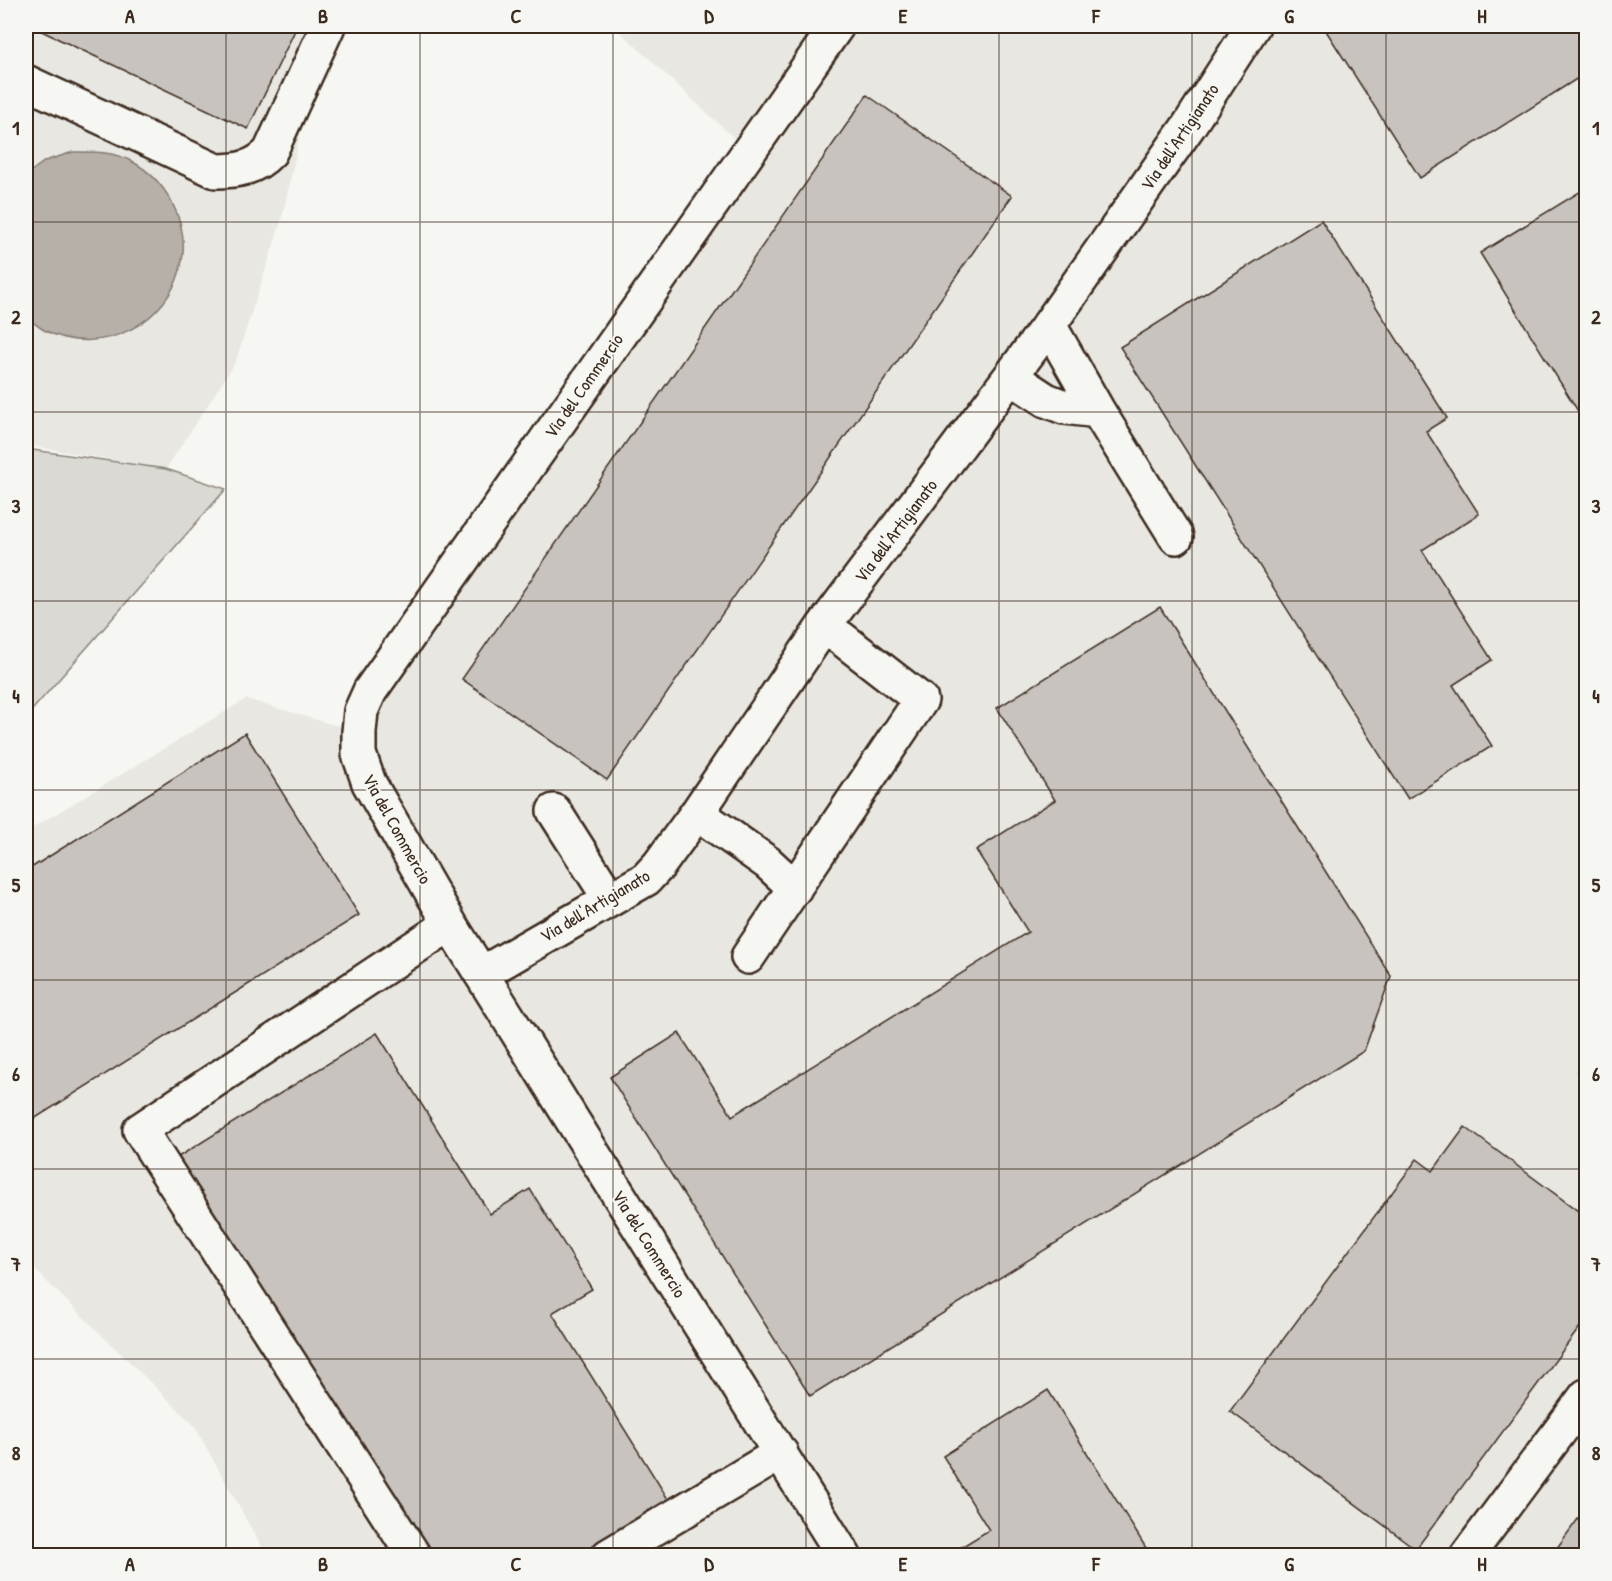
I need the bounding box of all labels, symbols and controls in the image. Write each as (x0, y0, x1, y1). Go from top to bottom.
text: A (125, 2, 135, 29)
text: B (318, 2, 328, 29)
text: C (511, 2, 522, 29)
text: D (704, 2, 714, 29)
text: E (899, 2, 908, 29)
text: F (1091, 2, 1101, 29)
text: G (1284, 2, 1294, 29)
text: H (1477, 2, 1487, 29)
street label: Via dell'Artigianato (1135, 78, 1225, 195)
text: 1 (12, 114, 20, 141)
text: 1 (1592, 114, 1600, 141)
text: 2 (11, 303, 21, 330)
text: 2 (1591, 303, 1601, 330)
street label: Via del Commercio (538, 328, 629, 443)
street label: Via dell'Artigianato (848, 474, 943, 588)
text: 3 (12, 492, 21, 519)
text: 3 (1592, 492, 1601, 519)
text: 4 (12, 682, 20, 709)
text: 4 (1592, 682, 1600, 709)
street label: Via del Commercio (357, 769, 438, 888)
street label: Via dell'Artigianato (535, 863, 654, 948)
text: 5 (12, 871, 21, 898)
text: 5 (1592, 871, 1601, 898)
text: 6 (12, 1060, 20, 1087)
text: 6 (1592, 1060, 1600, 1087)
street label: Via del Commercio (606, 1185, 692, 1302)
text: 7 (10, 1250, 21, 1277)
text: 7 (1590, 1250, 1601, 1277)
text: 8 (12, 1439, 21, 1466)
text: 8 (1592, 1439, 1601, 1466)
text: A (125, 1550, 135, 1577)
text: B (318, 1550, 328, 1577)
text: C (511, 1550, 522, 1577)
text: D (704, 1550, 714, 1577)
text: E (899, 1550, 908, 1577)
text: F (1091, 1550, 1101, 1577)
text: G (1284, 1550, 1294, 1577)
text: H (1477, 1550, 1487, 1577)

